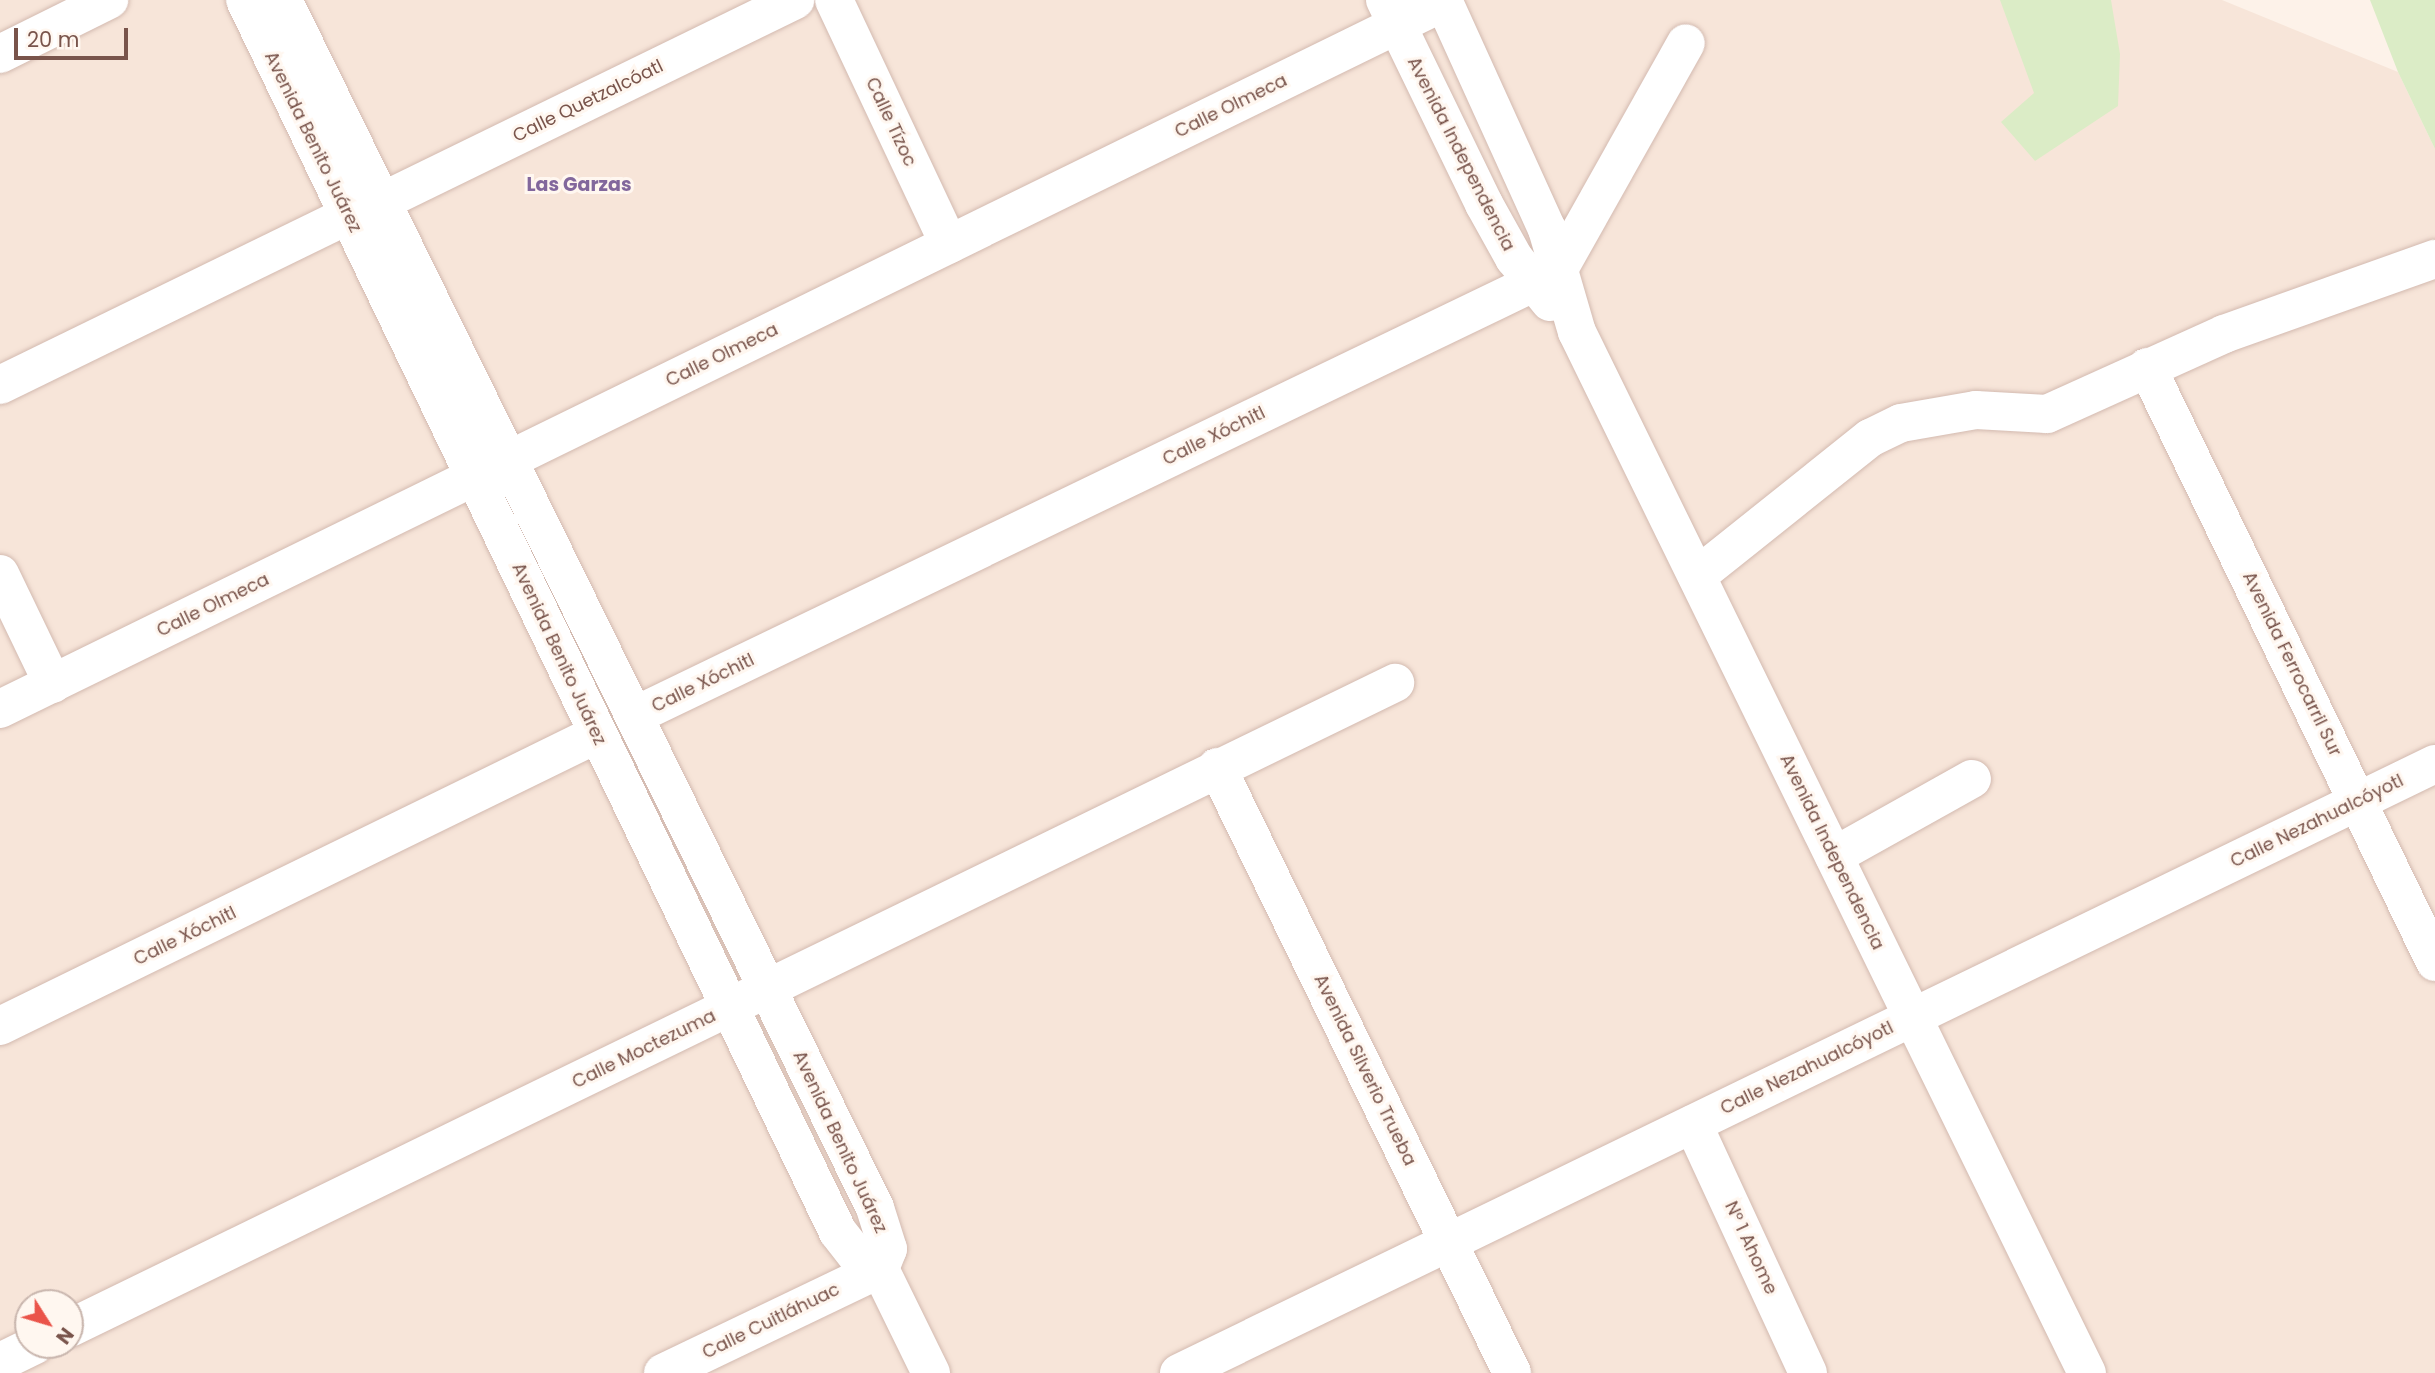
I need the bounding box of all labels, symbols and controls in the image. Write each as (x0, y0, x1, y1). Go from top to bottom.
scale bar (18, 14, 131, 58)
text: 20 m (27, 25, 80, 54)
street label: Avenida Benito Juárez (260, 48, 366, 236)
street label: Avenida Independencia (1403, 53, 1519, 255)
street label: Calle Quetzalcóatl (509, 55, 667, 147)
street label: Calle Olmeca (1171, 69, 1291, 143)
street label: Calle Tízoc (861, 74, 921, 170)
district label: Las Garzas (526, 174, 632, 196)
street label: Calle Olmeca (662, 318, 782, 392)
street label: Calle Xóchitl (1159, 402, 1269, 470)
street label: Avenida Benito Juárez (507, 559, 611, 749)
street label: Calle Olmeca (153, 568, 273, 642)
street label: Avenida Ferrocarril Sur (2238, 568, 2346, 760)
street label: Calle Xóchitl (648, 649, 758, 717)
street label: Avenida Independencia (1775, 751, 1889, 953)
street label: Calle Nezahualcóyotl (2227, 770, 2407, 872)
street label: Calle Xóchitl (130, 902, 240, 970)
street label: Avenida Silverio Trueba (1309, 971, 1421, 1169)
street label: Calle Moctezuma (569, 1005, 719, 1093)
street label: Calle Nezahualcóyotl (1717, 1017, 1897, 1119)
street label: Avenida Benito Juárez (788, 1047, 892, 1237)
street label: N° 1 Ahome (1720, 1198, 1782, 1298)
street label: Calle Cuitláhuac (699, 1278, 843, 1364)
north arrow (14, 1289, 84, 1359)
text: N (49, 1322, 80, 1350)

